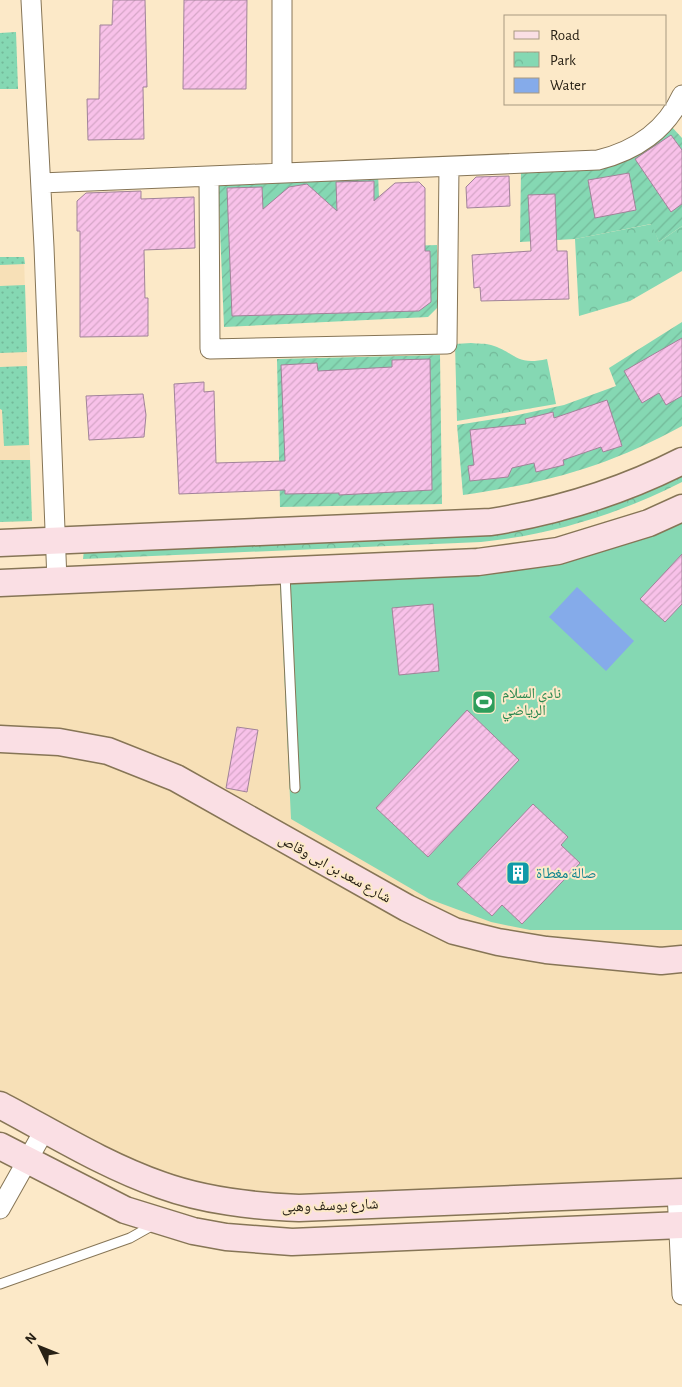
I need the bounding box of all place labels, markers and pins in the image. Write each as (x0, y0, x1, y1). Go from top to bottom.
place label: نادي السلام الرياضي (502, 686, 561, 722)
sports icon: نادي السلام الرياضي (471, 689, 497, 715)
building icon: صالة مغطاة (505, 860, 531, 886)
place label: صالة مغطاة (536, 866, 596, 881)

